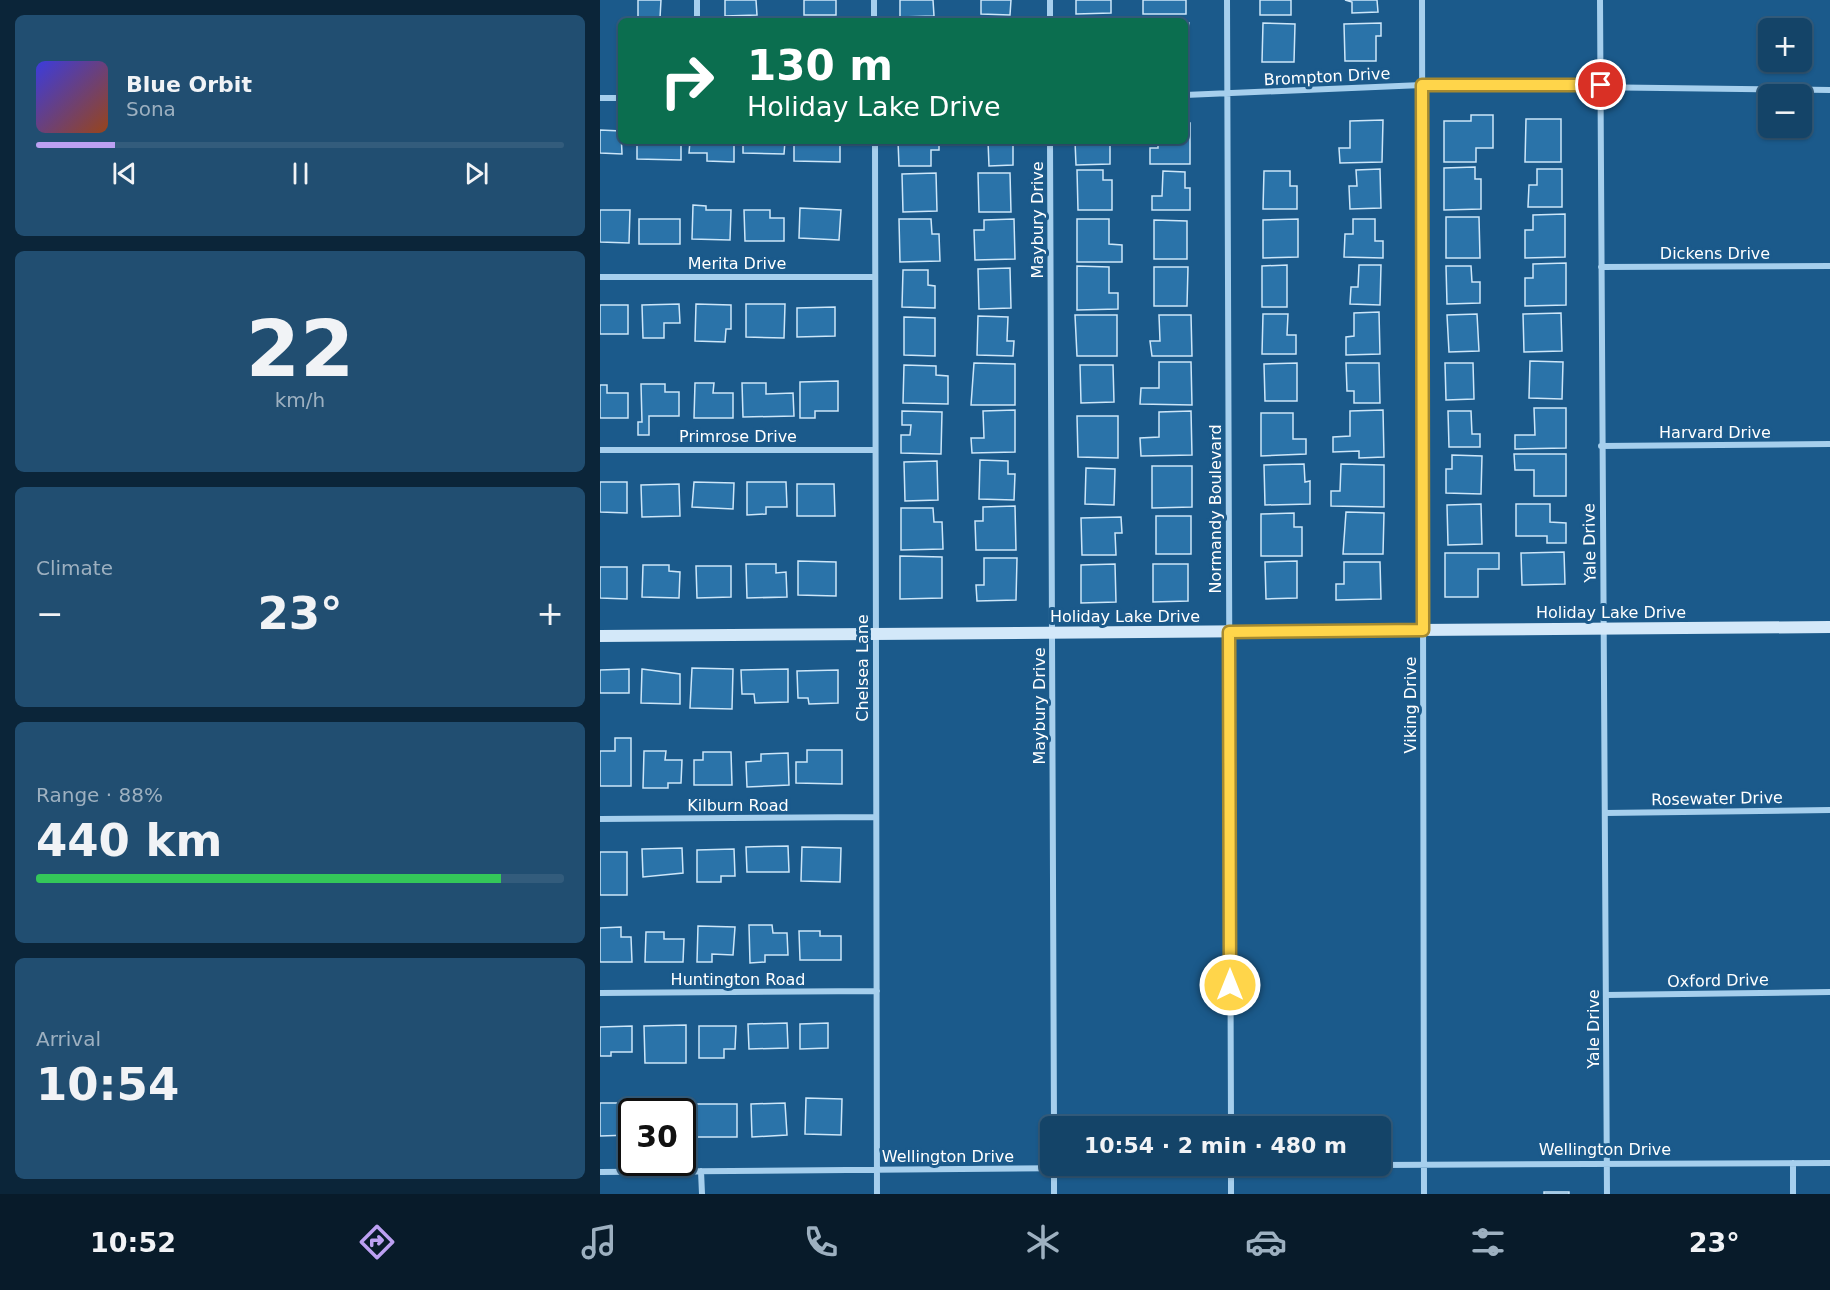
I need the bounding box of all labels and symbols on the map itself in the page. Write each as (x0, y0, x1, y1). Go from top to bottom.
pin (1575, 59, 1626, 110)
street label: Brompton Drive (1263, 64, 1391, 89)
street label: Maybury Drive (1028, 161, 1047, 279)
street label: Dickens Drive (1660, 244, 1770, 263)
street label: Merita Drive (688, 254, 786, 273)
street label: Harvard Drive (1659, 423, 1771, 442)
street label: Normandy Boulevard (1206, 424, 1225, 594)
street label: Primrose Drive (679, 427, 797, 446)
street label: Yale Drive (1579, 503, 1600, 584)
street label: Holiday Lake Drive (1536, 603, 1686, 622)
street label: Holiday Lake Drive (1050, 607, 1200, 626)
street label: Chelsea Lane (853, 614, 872, 722)
street label: Maybury Drive (1030, 647, 1049, 765)
street label: Viking Drive (1401, 657, 1420, 753)
street label: Rosewater Drive (1651, 788, 1783, 809)
street label: Kilburn Road (687, 796, 789, 815)
position arrow (1198, 953, 1262, 1017)
street label: Huntington Road (671, 970, 805, 989)
street label: Oxford Drive (1667, 970, 1769, 991)
street label: Yale Drive (1584, 989, 1603, 1070)
speed limit sign: 30 (618, 1098, 696, 1176)
street label: Wellington Drive (1539, 1140, 1671, 1159)
street label: Wellington Drive (882, 1147, 1014, 1166)

